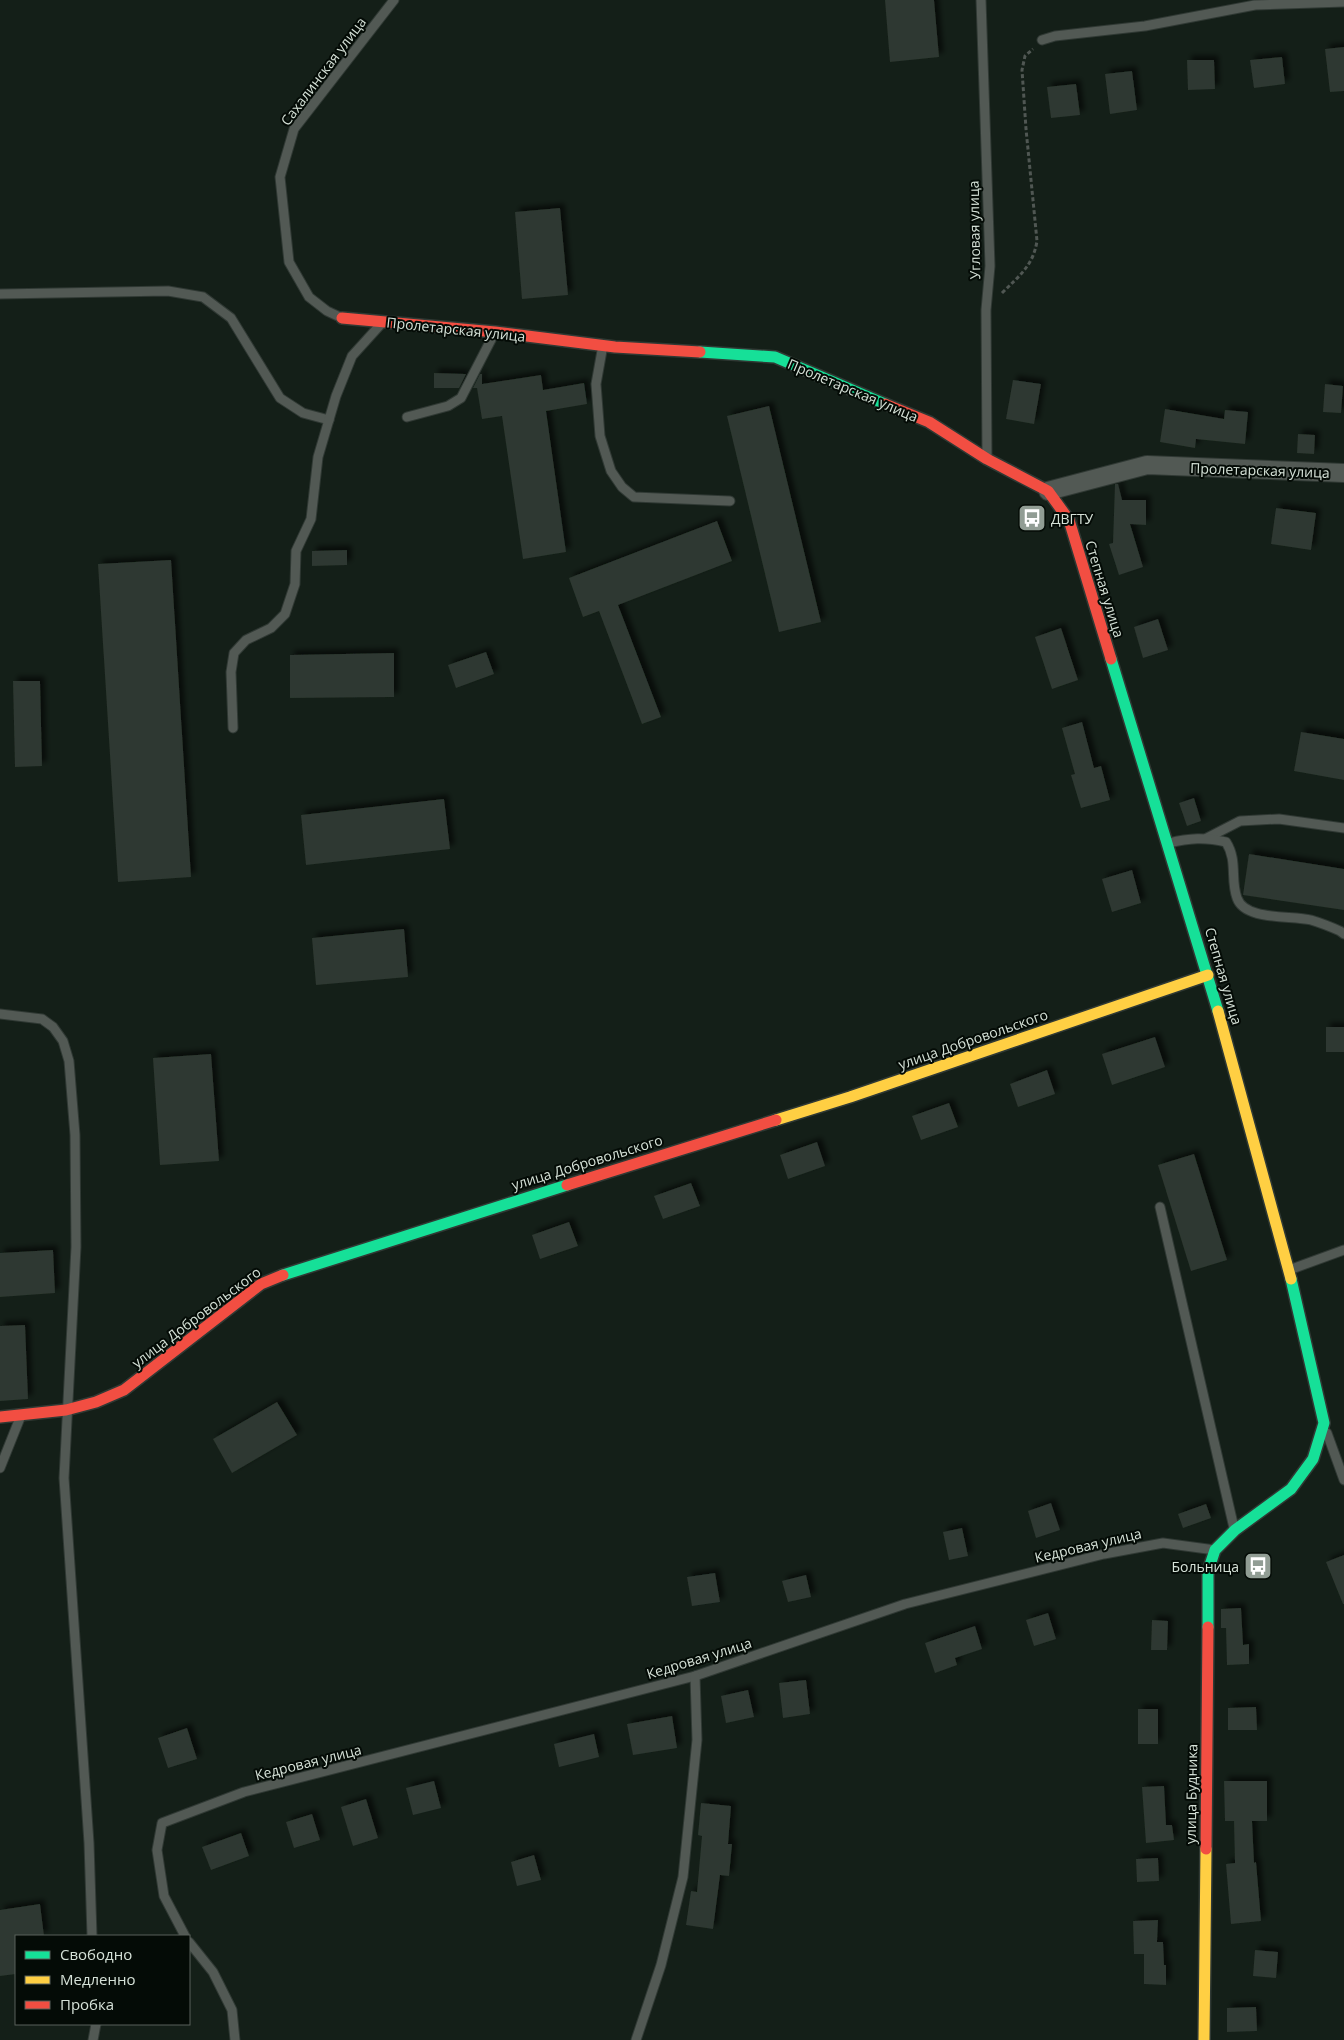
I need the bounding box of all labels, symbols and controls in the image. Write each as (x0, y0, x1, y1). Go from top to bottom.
street label: Сахалинская улица (276, 13, 370, 129)
street label: Угловая улица (964, 180, 984, 280)
street label: Пролетарская улица (386, 312, 526, 346)
street label: Пролетарская улица (785, 354, 921, 426)
street label: Пролетарская улица (1190, 458, 1330, 482)
bus stop icon: ДВГТУ (1017, 503, 1047, 533)
place label: ДВГТУ (1051, 509, 1094, 528)
street label: Степная улица (1081, 538, 1129, 640)
street label: Степная улица (1201, 925, 1247, 1027)
street label: улица Добровольского (896, 1004, 1050, 1074)
street label: улица Добровольского (509, 1130, 665, 1194)
street label: улица Добровольского (128, 1262, 264, 1372)
street label: Кедровая улица (1033, 1523, 1143, 1567)
bus stop icon: Больница (1243, 1551, 1273, 1581)
place label: Больница (1171, 1557, 1239, 1576)
street label: Кедровая улица (644, 1633, 754, 1683)
street label: Кедровая улица (253, 1740, 363, 1784)
street label: улица Будника (1181, 1744, 1201, 1844)
legend (15, 1935, 190, 2025)
text: Свободно (60, 1944, 132, 1964)
text: Медленно (60, 1969, 136, 1989)
text: Пробка (60, 1994, 114, 2014)

